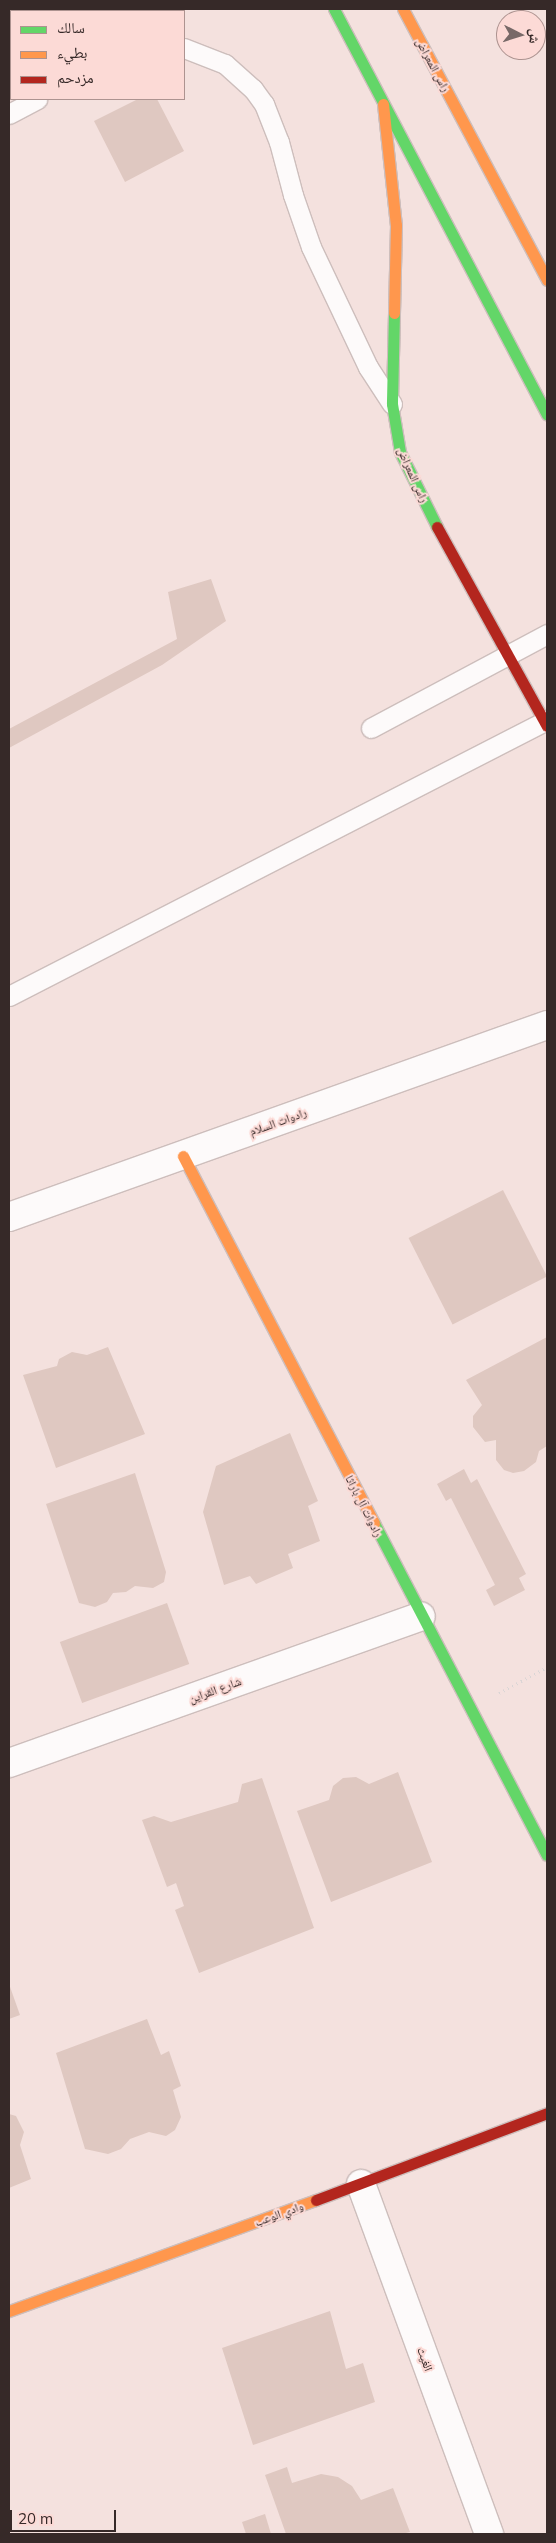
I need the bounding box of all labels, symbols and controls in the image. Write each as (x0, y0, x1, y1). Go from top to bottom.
legend (10, 10, 185, 100)
north arrow (496, 10, 546, 60)
text: سالك (57, 18, 85, 37)
text: ش (525, 28, 545, 44)
street label: راس المعراض (413, 36, 453, 94)
text: بطيء (57, 43, 87, 62)
text: مزدحم (57, 68, 94, 87)
street label: راس المعراض (394, 445, 432, 505)
street label: رادوات السلام (247, 1105, 309, 1139)
street label: رادوات آل باراثا (342, 1473, 386, 1539)
street label: شارع القراين (187, 1674, 243, 1706)
street label: وادي الوعب (253, 2199, 305, 2229)
street label: الغيث (414, 2345, 436, 2373)
scale bar (12, 2500, 119, 2532)
text: 20 m (18, 2509, 53, 2528)

